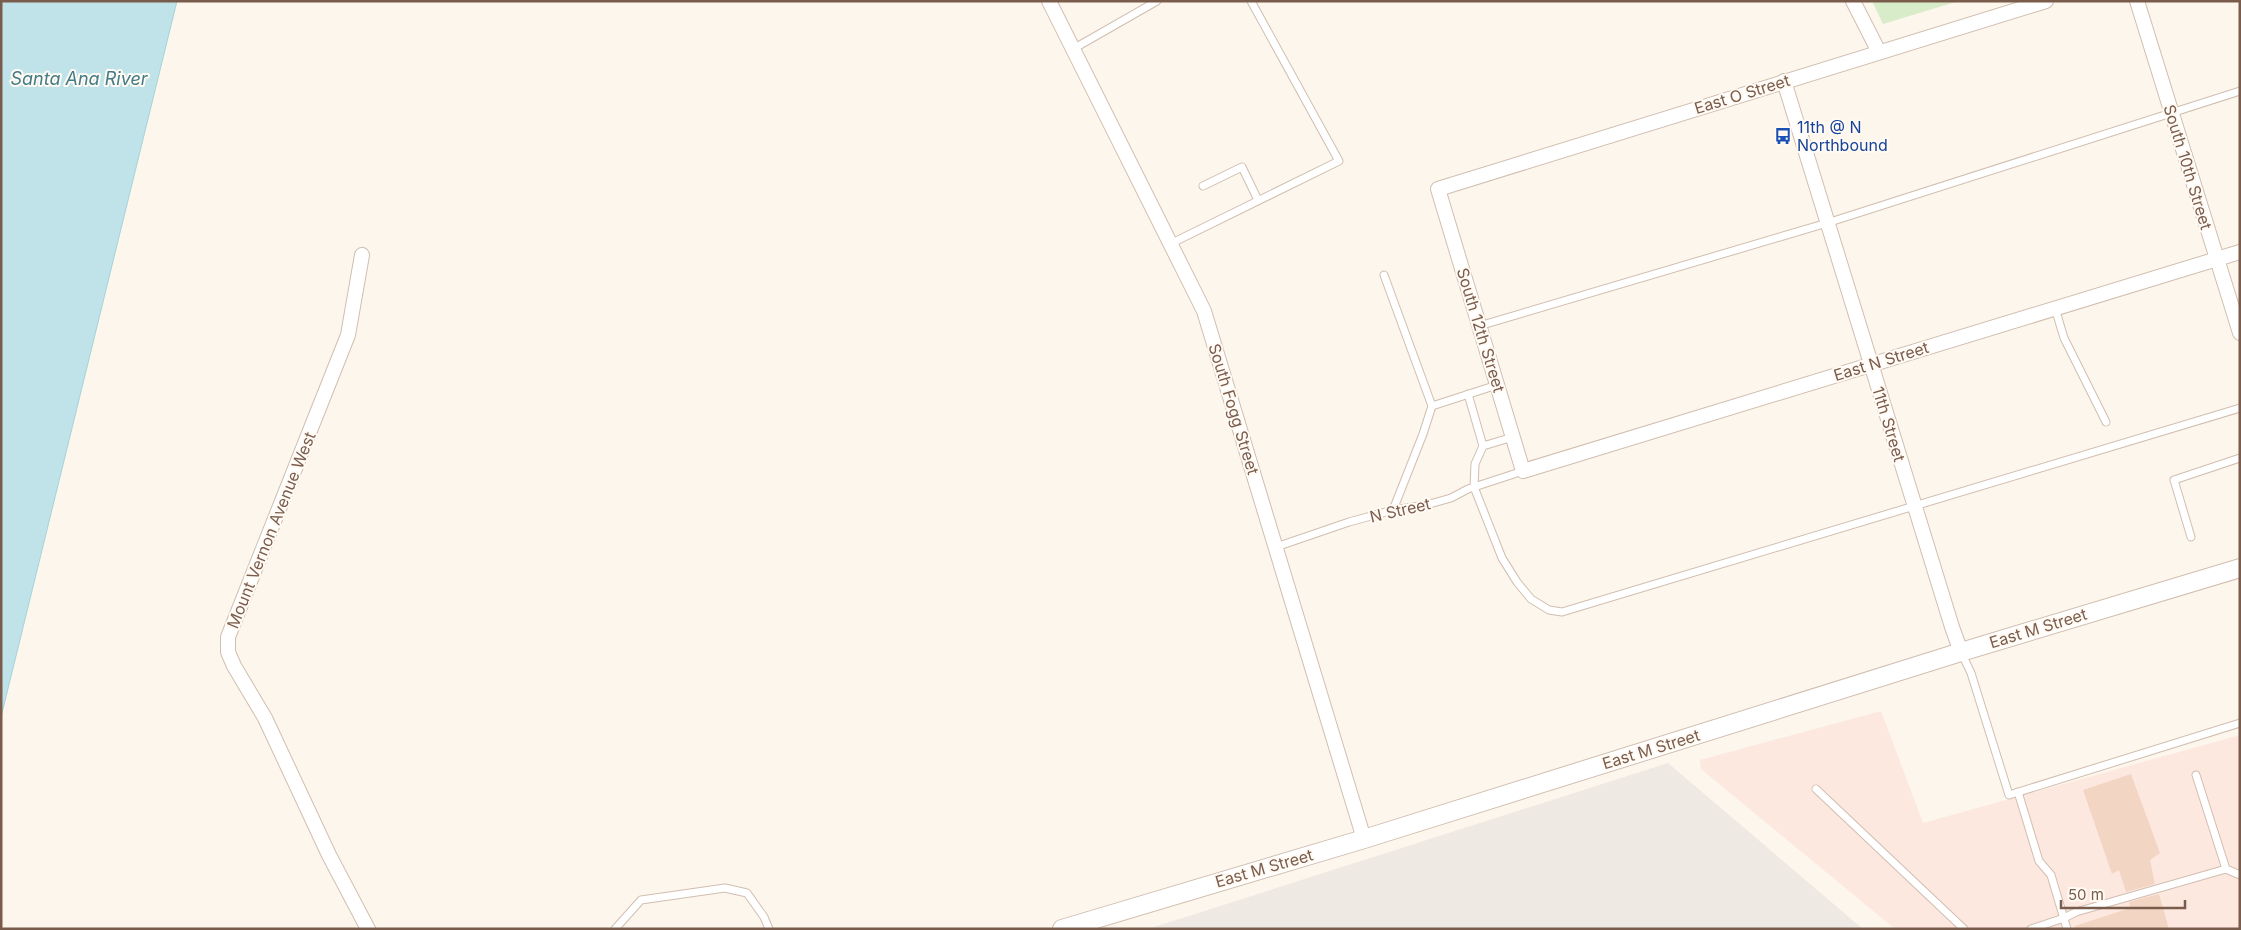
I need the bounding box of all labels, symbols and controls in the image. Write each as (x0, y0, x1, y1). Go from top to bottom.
water label: Santa Ana River (10, 68, 149, 89)
street label: East O Street (1692, 70, 1792, 118)
street label: South 10th Street (2159, 102, 2217, 232)
place label: 11th @ N Northbound (1797, 117, 1888, 155)
bus stop icon: 11th @ N Northbound (1773, 126, 1793, 146)
street label: South 12th Street (1453, 265, 1509, 395)
street label: East N Street (1831, 337, 1931, 385)
street label: South Fogg Street (1205, 341, 1263, 477)
street label: 11th Street (1868, 384, 1910, 464)
street label: Mount Vernon Avenue West (222, 429, 320, 631)
street label: N Street (1368, 493, 1432, 527)
street label: East M Street (1987, 604, 2089, 652)
street label: East M Street (1600, 725, 1702, 773)
street label: East M Street (1213, 844, 1315, 892)
scale bar (2061, 878, 2185, 910)
text: 50 m (2068, 885, 2104, 904)

